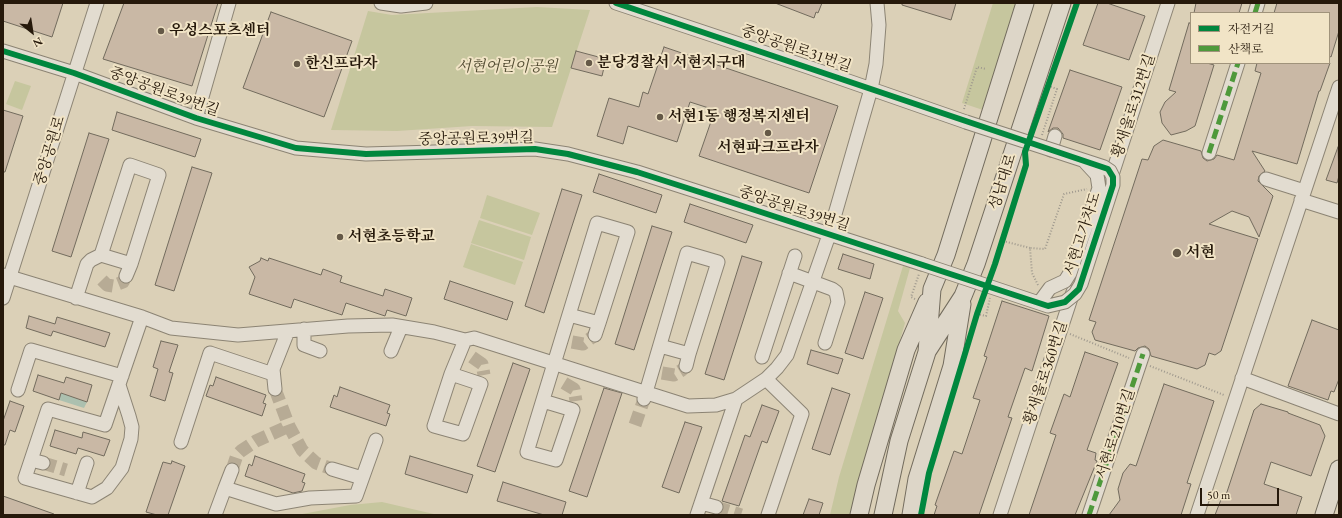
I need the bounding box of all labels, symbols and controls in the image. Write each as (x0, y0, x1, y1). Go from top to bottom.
north arrow (12, 12, 52, 52)
legend (1190, 12, 1330, 64)
text: 자전거길 (1228, 21, 1274, 37)
place label: 우성스포츠센터 (169, 22, 270, 40)
street label: 중앙공원로31번길 (738, 22, 854, 76)
marker: 우성스포츠센터 (156, 26, 166, 36)
text: N (31, 34, 45, 51)
text: 산책로 (1228, 41, 1263, 57)
street label: 황새울로312번길 (1109, 52, 1159, 160)
place label: 분당경찰서 서현지구대 (597, 54, 745, 72)
place label: 한신프라자 (305, 55, 377, 73)
park label: 서현어린이공원 (456, 58, 558, 76)
marker: 분당경찰서 서현지구대 (584, 58, 594, 68)
marker: 한신프라자 (292, 59, 302, 69)
street label: 중앙공원로39번길 (106, 64, 222, 120)
place label: 서현1동 행정복지센터 (668, 108, 810, 126)
marker: 서현1동 행정복지센터 (655, 112, 665, 122)
street label: 중앙공원로 (31, 114, 69, 188)
marker: 서현파크프라자 (763, 128, 773, 138)
street label: 중앙공원로39번길 (418, 129, 534, 149)
place label: 서현파크프라자 (717, 139, 819, 157)
street label: 성남대로 (985, 152, 1021, 212)
street label: 중앙공원로39번길 (736, 183, 852, 235)
street label: 서현고가차도 (1061, 190, 1105, 278)
place label: 서현초등학교 (348, 228, 435, 246)
marker: 서현초등학교 (335, 232, 345, 242)
place label: 서현 (1186, 244, 1215, 262)
marker: 서현 (1171, 247, 1183, 259)
street label: 황새울로360번길 (1021, 319, 1071, 427)
street label: 서현로210번길 (1093, 386, 1139, 482)
scale bar (1202, 480, 1281, 506)
text: 50 m (1207, 487, 1230, 503)

